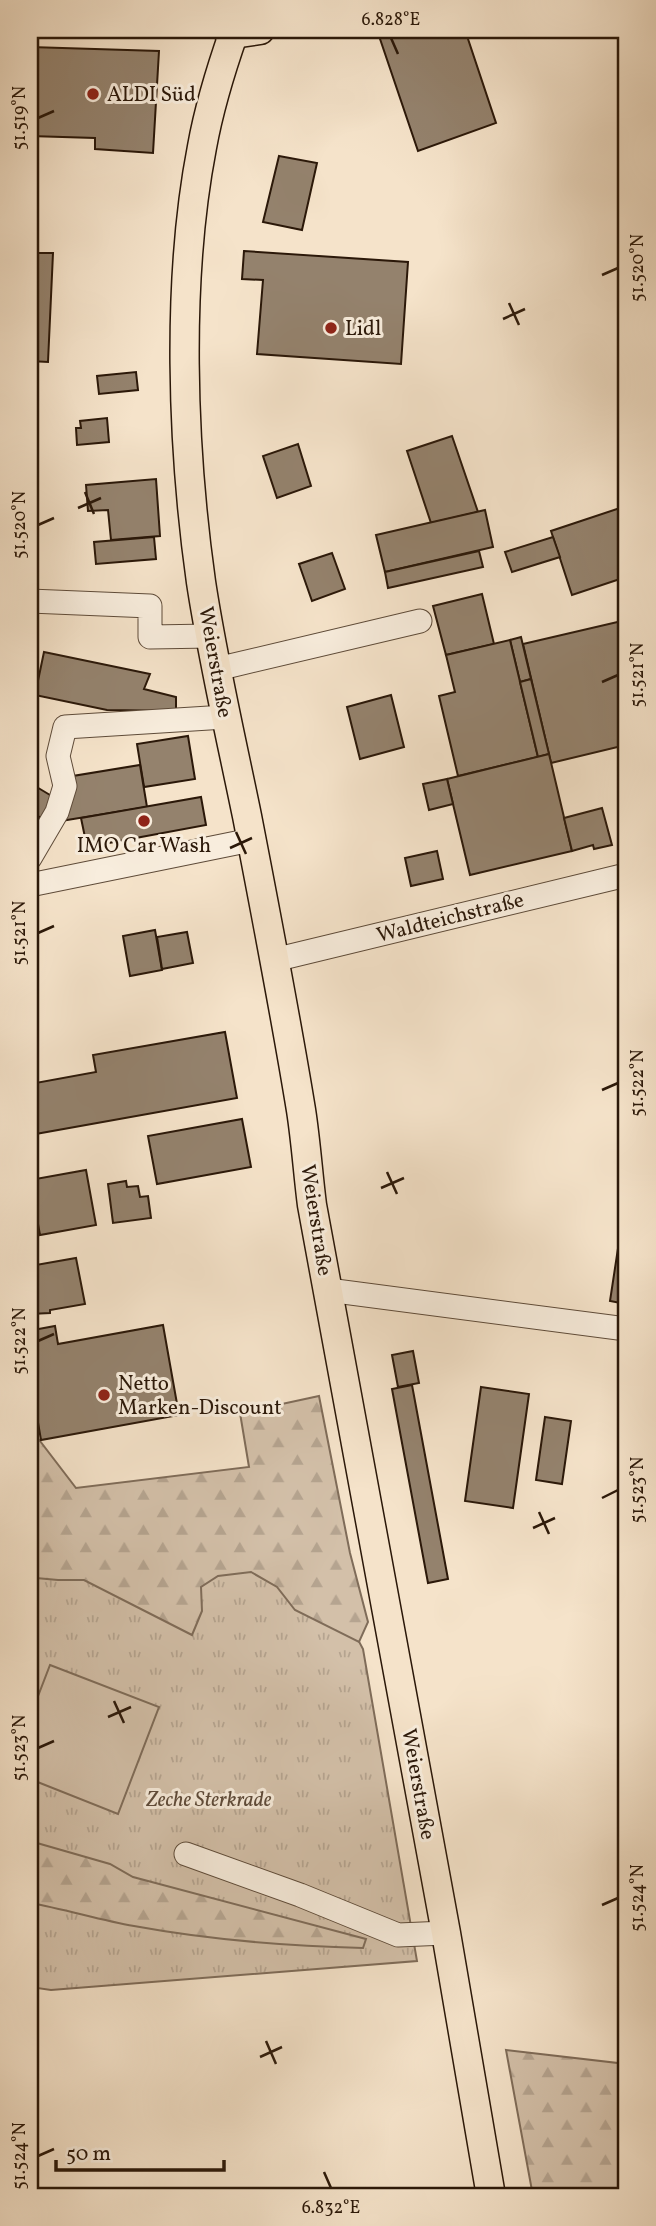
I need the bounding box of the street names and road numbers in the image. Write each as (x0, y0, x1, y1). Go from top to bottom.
street label: Weierstraße (190, 604, 239, 720)
street label: Waldteichstraße (374, 886, 527, 951)
street label: Weierstraße (292, 1162, 339, 1278)
street label: Weierstraße (393, 1726, 442, 1842)

